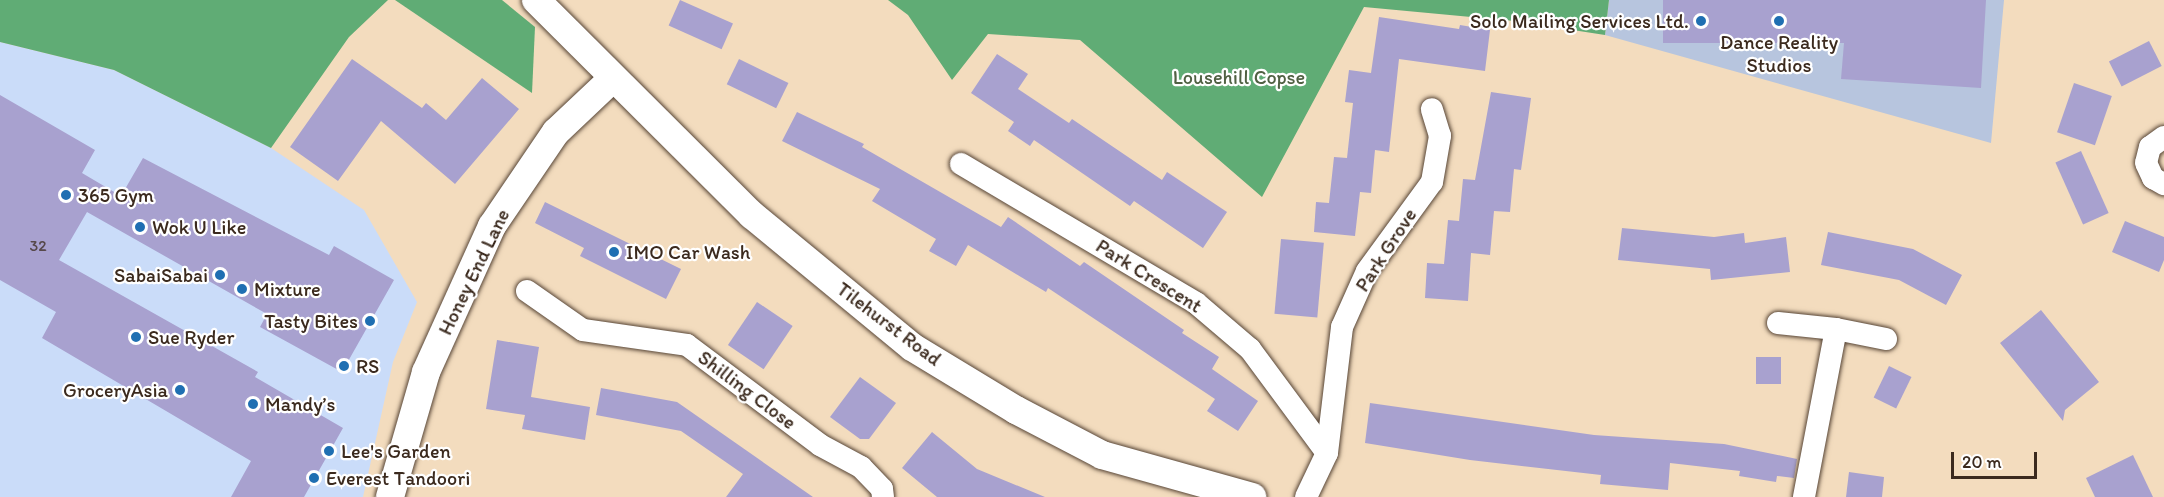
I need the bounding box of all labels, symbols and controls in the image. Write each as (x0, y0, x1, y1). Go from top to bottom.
place label: Solo Mailing Services Ltd. (1471, 9, 1689, 33)
marker: Solo Mailing Services Ltd. (1694, 14, 1708, 28)
marker: Dance Reality Studios (1772, 14, 1786, 28)
place label: Dance Reality Studios (1720, 30, 1838, 77)
park label: Lousehill Copse (1172, 65, 1306, 89)
place label: 365 Gym (78, 183, 154, 207)
marker: 365 Gym (59, 188, 73, 202)
street label: Park Grove (1350, 204, 1422, 296)
street label: Honey End Lane (433, 205, 515, 339)
place label: Wok U Like (152, 215, 246, 239)
marker: Wok U Like (133, 220, 147, 234)
street label: Park Crescent (1092, 234, 1206, 318)
house number: 32 (29, 236, 47, 256)
place label: IMO Car Wash (626, 240, 750, 264)
marker: IMO Car Wash (607, 245, 621, 259)
place label: SabaiSabai (114, 263, 208, 287)
marker: SabaiSabai (213, 268, 227, 282)
place label: Mixture (254, 277, 321, 301)
street label: Tilehurst Road (832, 277, 946, 371)
marker: Mixture (235, 282, 249, 296)
place label: Tasty Bites (264, 309, 358, 333)
marker: Tasty Bites (363, 314, 377, 328)
place label: Sue Ryder (148, 325, 234, 349)
marker: Sue Ryder (129, 330, 143, 344)
street label: Shilling Close (693, 345, 801, 435)
place label: RS (356, 354, 379, 378)
marker: RS (337, 359, 351, 373)
place label: GroceryAsia (63, 378, 168, 402)
marker: GroceryAsia (173, 383, 187, 397)
place label: Mandy’s (265, 392, 335, 416)
marker: Mandy’s (246, 397, 260, 411)
place label: Lee's Garden (341, 439, 451, 463)
scale bar (1954, 440, 2040, 478)
marker: Lee's Garden (322, 444, 336, 458)
text: 20 m (1962, 451, 2002, 473)
place label: Everest Tandoori (326, 466, 469, 490)
marker: Everest Tandoori (307, 471, 321, 485)

